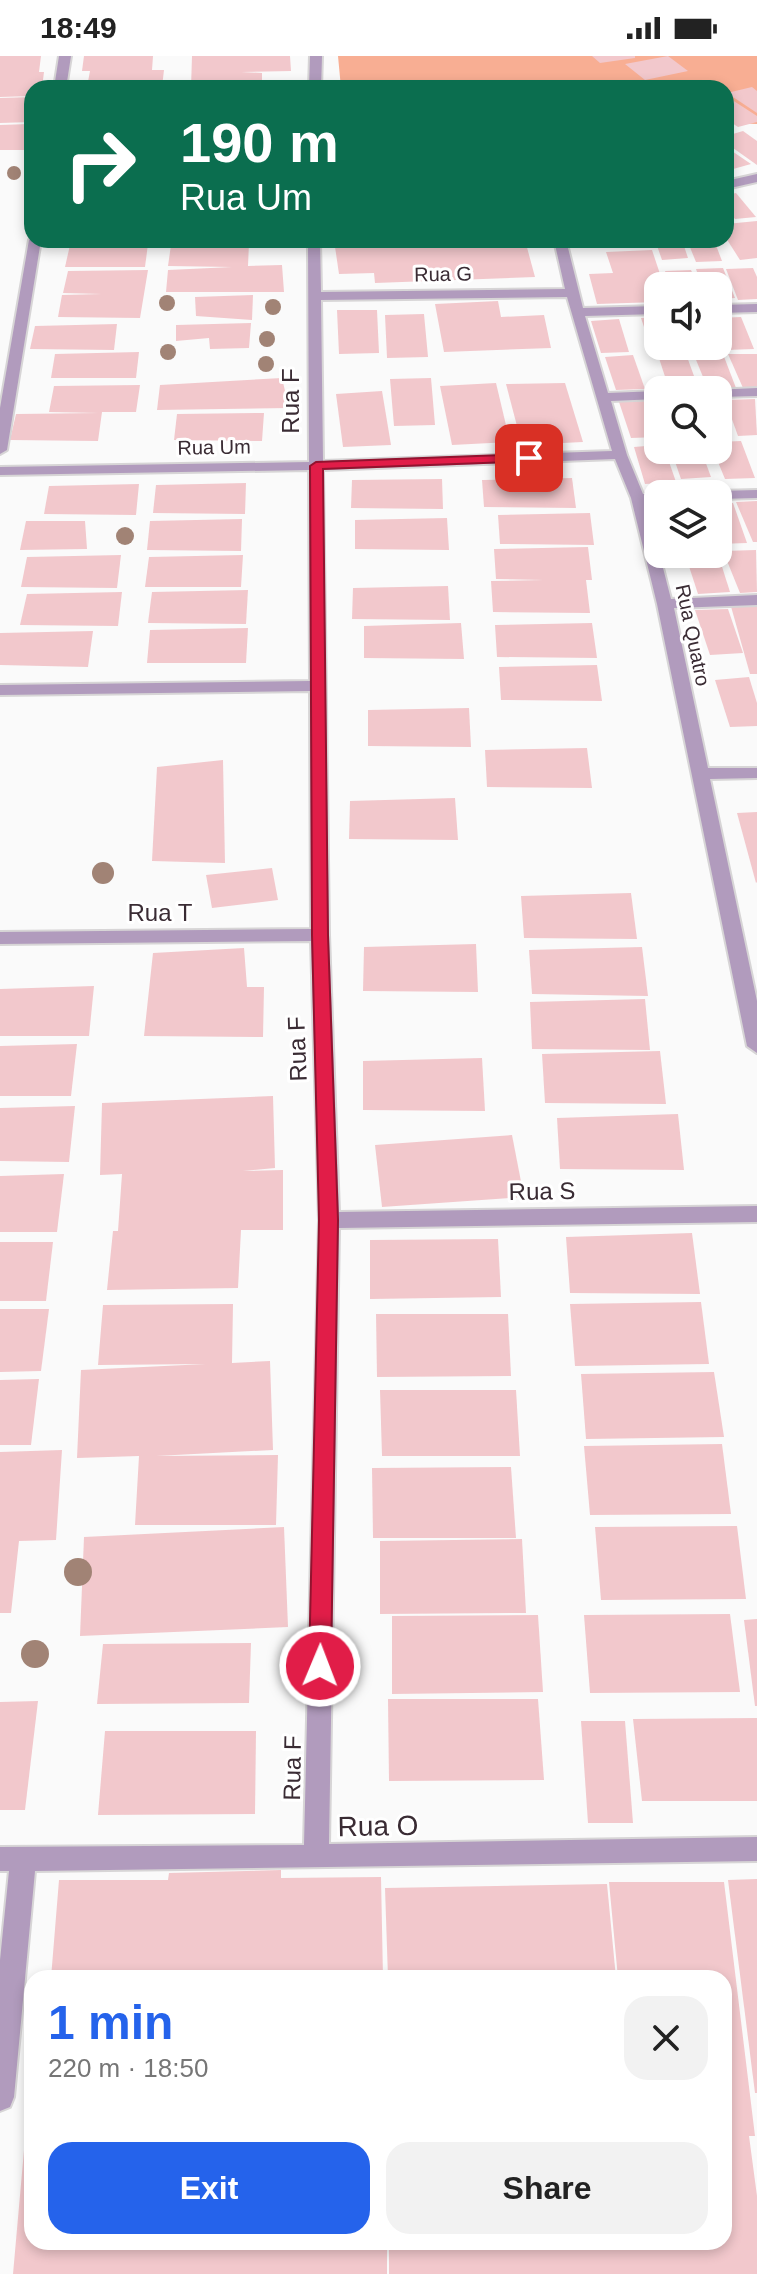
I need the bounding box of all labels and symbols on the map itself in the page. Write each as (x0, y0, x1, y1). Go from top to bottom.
street label: Rua G (414, 262, 472, 286)
street label: Rua F (277, 368, 304, 434)
pin (495, 424, 563, 492)
street label: Rua Um (177, 435, 251, 459)
street label: Rua Quatro (671, 582, 715, 688)
street label: Rua T (128, 899, 193, 926)
street label: Rua F (282, 1016, 312, 1082)
street label: Rua S (508, 1177, 576, 1205)
position arrow (278, 1624, 362, 1708)
street label: Rua F (278, 1735, 306, 1801)
street label: Rua O (337, 1810, 419, 1842)

